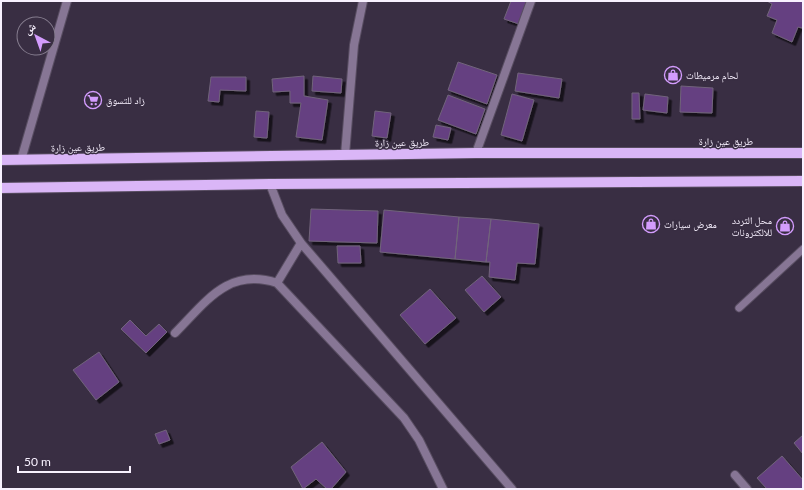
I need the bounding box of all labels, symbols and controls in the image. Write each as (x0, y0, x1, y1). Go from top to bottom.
north arrow (16, 16, 56, 56)
text: ش (20, 19, 39, 38)
shop icon: لحام مرميطات (663, 65, 683, 85)
place label: لحام مرميطات (686, 69, 738, 83)
supermarket icon: زاد للتسوق (83, 90, 103, 110)
place label: زاد للتسوق (106, 94, 145, 107)
street label: طريق عين زارة (699, 135, 754, 148)
street label: طريق عين زارة (375, 136, 430, 149)
street label: طريق عين زارة (51, 141, 106, 154)
shop icon: معرض سيارات (641, 214, 661, 234)
place label: محل التردد للالكترونات (732, 214, 772, 238)
shop icon: محل التردد للالكترونات (775, 216, 795, 236)
place label: معرض سيارات (664, 218, 717, 231)
scale bar (18, 448, 130, 474)
text: 50 m (24, 454, 51, 469)

